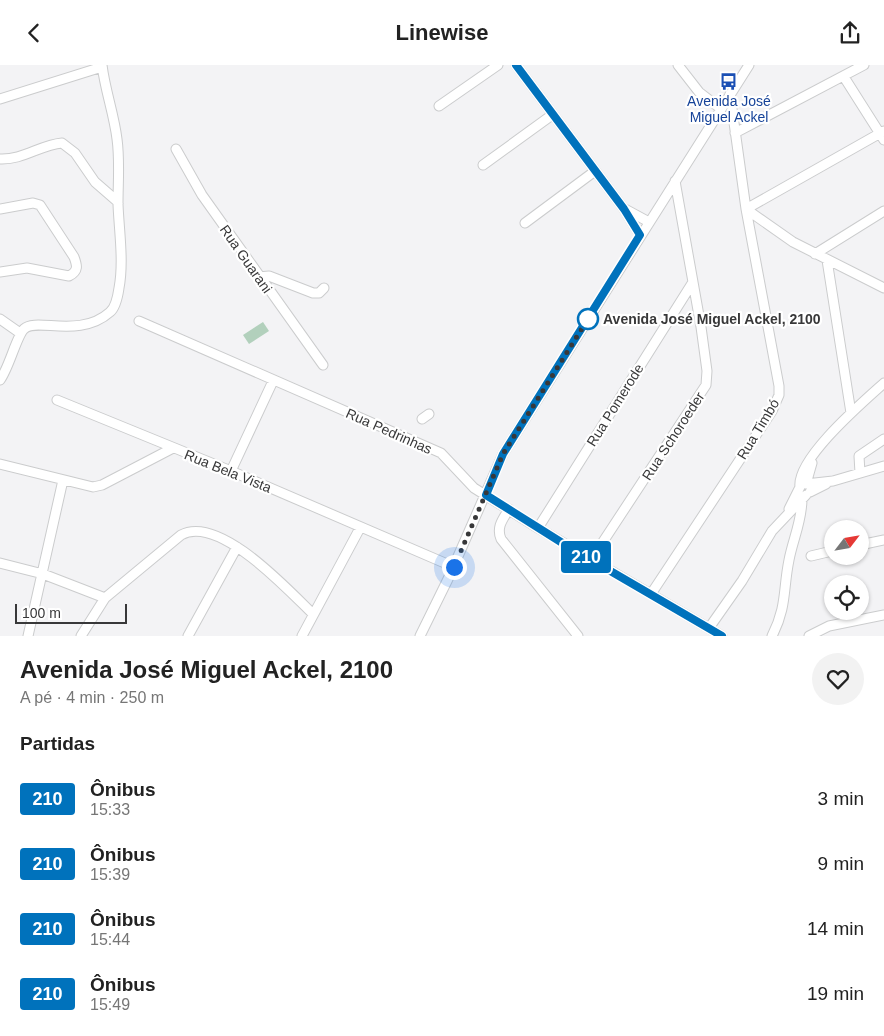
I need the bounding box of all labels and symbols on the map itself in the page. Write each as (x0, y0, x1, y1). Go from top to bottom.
bus stop icon: Avenida José Miguel Ackel (719, 71, 739, 91)
place label: Avenida José Miguel Ackel (687, 93, 771, 125)
street label: Rua Guarani (217, 222, 275, 296)
marker: Avenida José Miguel Ackel, 2100 (577, 308, 599, 330)
place label: Avenida José Miguel Ackel, 2100 (603, 311, 821, 327)
street label: Rua Pomerode (583, 361, 647, 449)
street label: Rua Schoroeder (639, 389, 708, 483)
street label: Rua Timbó (734, 396, 782, 462)
street label: Rua Pedrinhas (343, 405, 435, 457)
street label: Rua Bela Vista (182, 446, 274, 496)
north arrow (824, 520, 869, 565)
line badge: 210 (557, 541, 615, 573)
your location (442, 555, 467, 580)
scale bar (15, 601, 128, 624)

